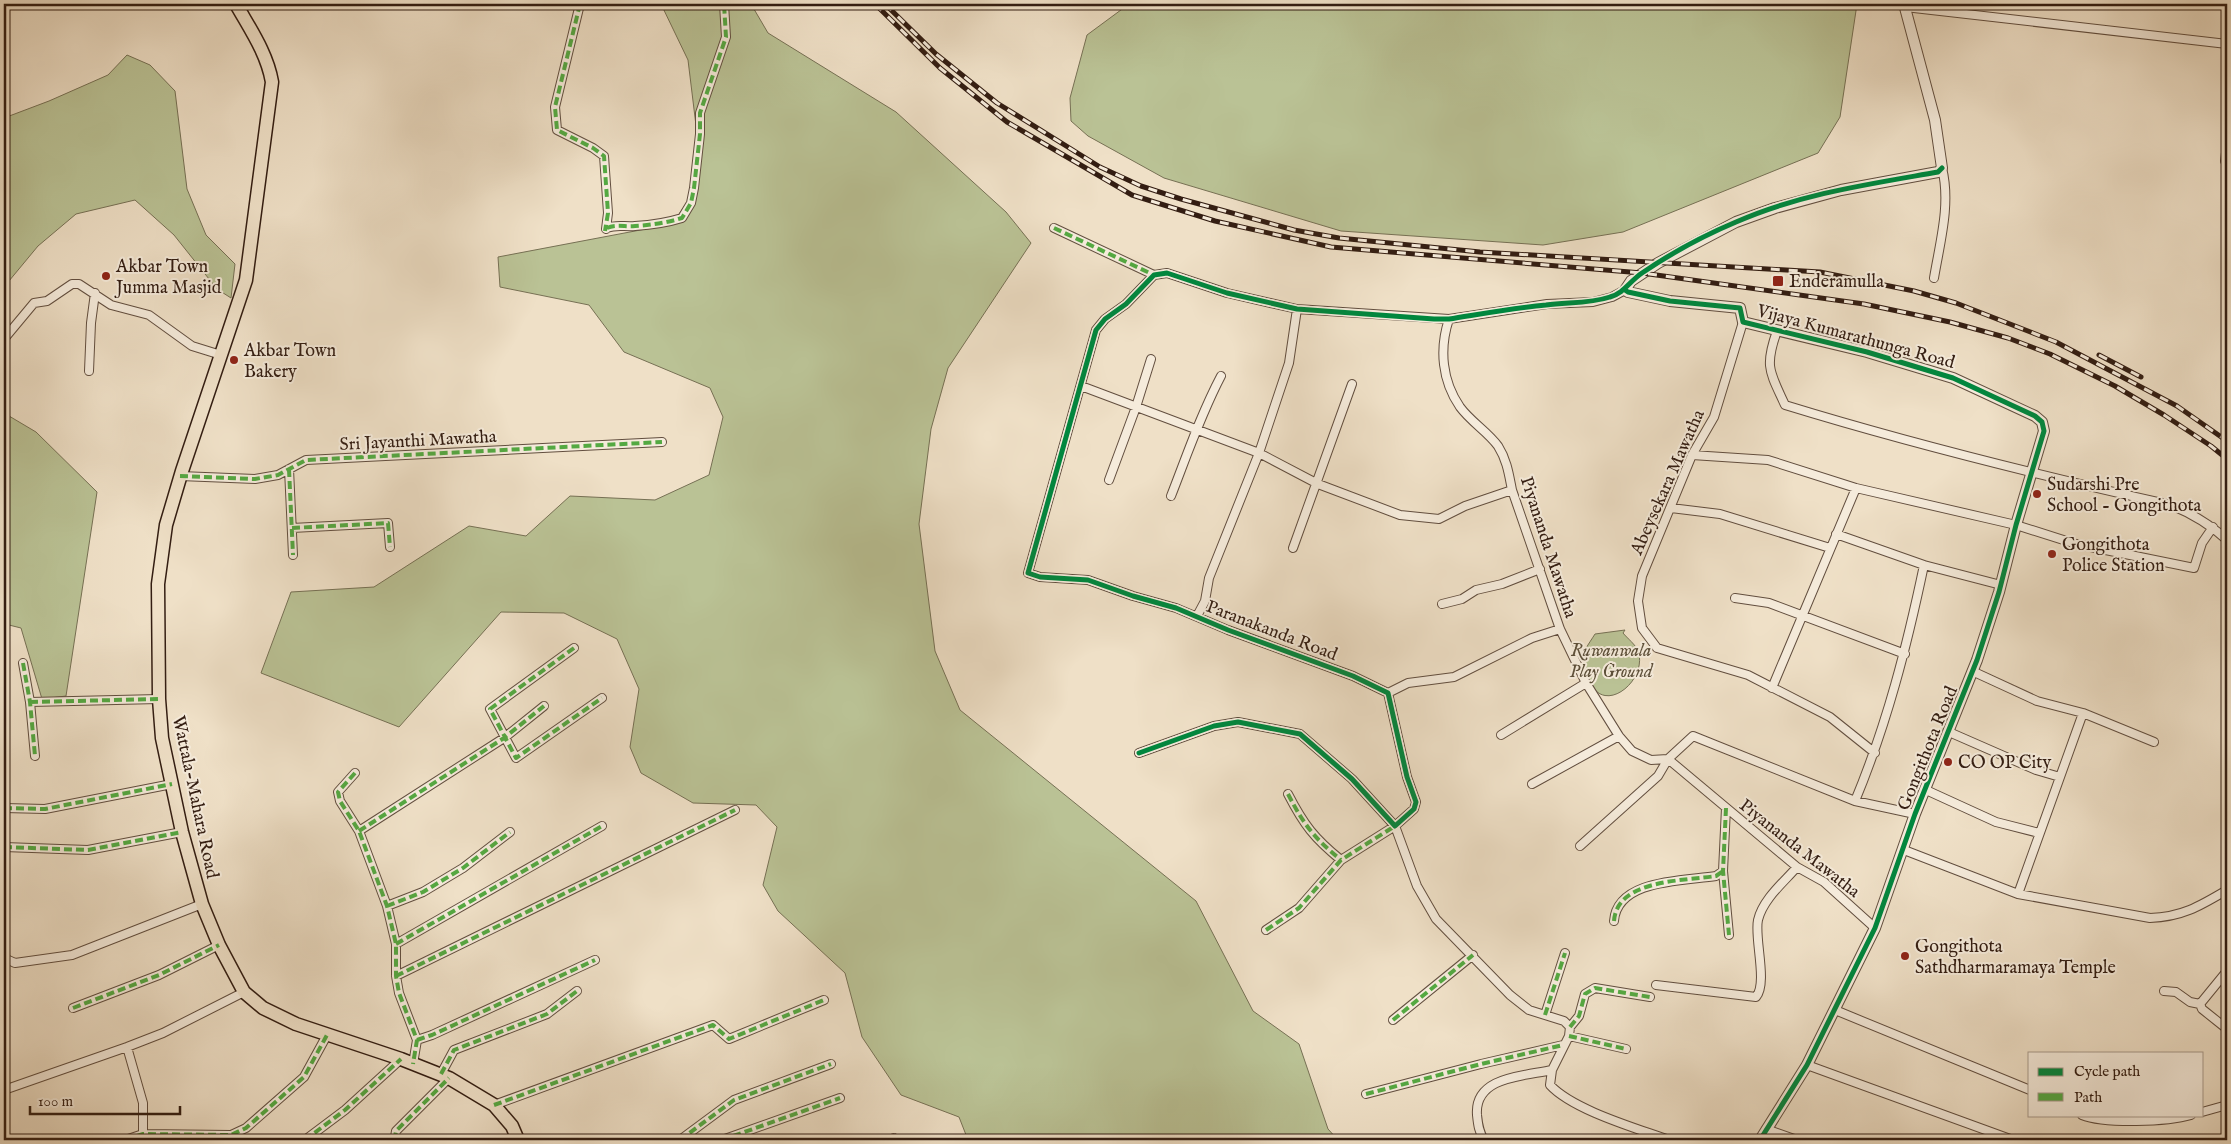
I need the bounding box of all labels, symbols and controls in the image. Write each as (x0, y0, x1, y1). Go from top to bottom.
place label: Akbar Town Jumma Masjid (114, 256, 222, 300)
marker: Akbar Town Jumma Masjid (100, 270, 112, 282)
place label: Enderamulla (1789, 271, 1884, 294)
marker: Enderamulla (1771, 274, 1785, 288)
street label: Vijaya Kumarathunga Road (1753, 300, 1957, 375)
place label: Akbar Town Bakery (243, 340, 337, 384)
marker: Akbar Town Bakery (228, 354, 240, 366)
street label: Abeysekara Mawatha (1626, 406, 1711, 560)
street label: Sri Jayanthi Mawatha (339, 426, 497, 457)
street label: Piyananda Mawatha (1514, 474, 1581, 621)
place label: Sudarshi Pre School - Gongithota (2047, 474, 2202, 518)
marker: Sudarshi Pre School - Gongithota (2031, 488, 2043, 500)
place label: Gongithota Police Station (2062, 534, 2165, 578)
marker: Gongithota Police Station (2046, 548, 2058, 560)
street label: Paranakanda Road (1203, 596, 1341, 667)
park label: Ruwanwala Play Ground (1569, 640, 1654, 684)
street label: Gongithota Road (1893, 683, 1964, 814)
street label: Wattala-Mahara Road (166, 714, 223, 881)
place label: CO OP City (1958, 752, 2052, 775)
marker: CO OP City (1942, 756, 1954, 768)
street label: Piyananda Mawatha (1734, 795, 1864, 904)
place label: Gongithota Sathdharmaramaya Temple (1915, 936, 2116, 980)
marker: Gongithota Sathdharmaramaya Temple (1899, 950, 1911, 962)
legend (2028, 1052, 2204, 1116)
text: Cycle path (2074, 1062, 2140, 1081)
scale bar (30, 1084, 180, 1116)
text: Path (2074, 1088, 2102, 1107)
text: 100 m (38, 1092, 74, 1111)

